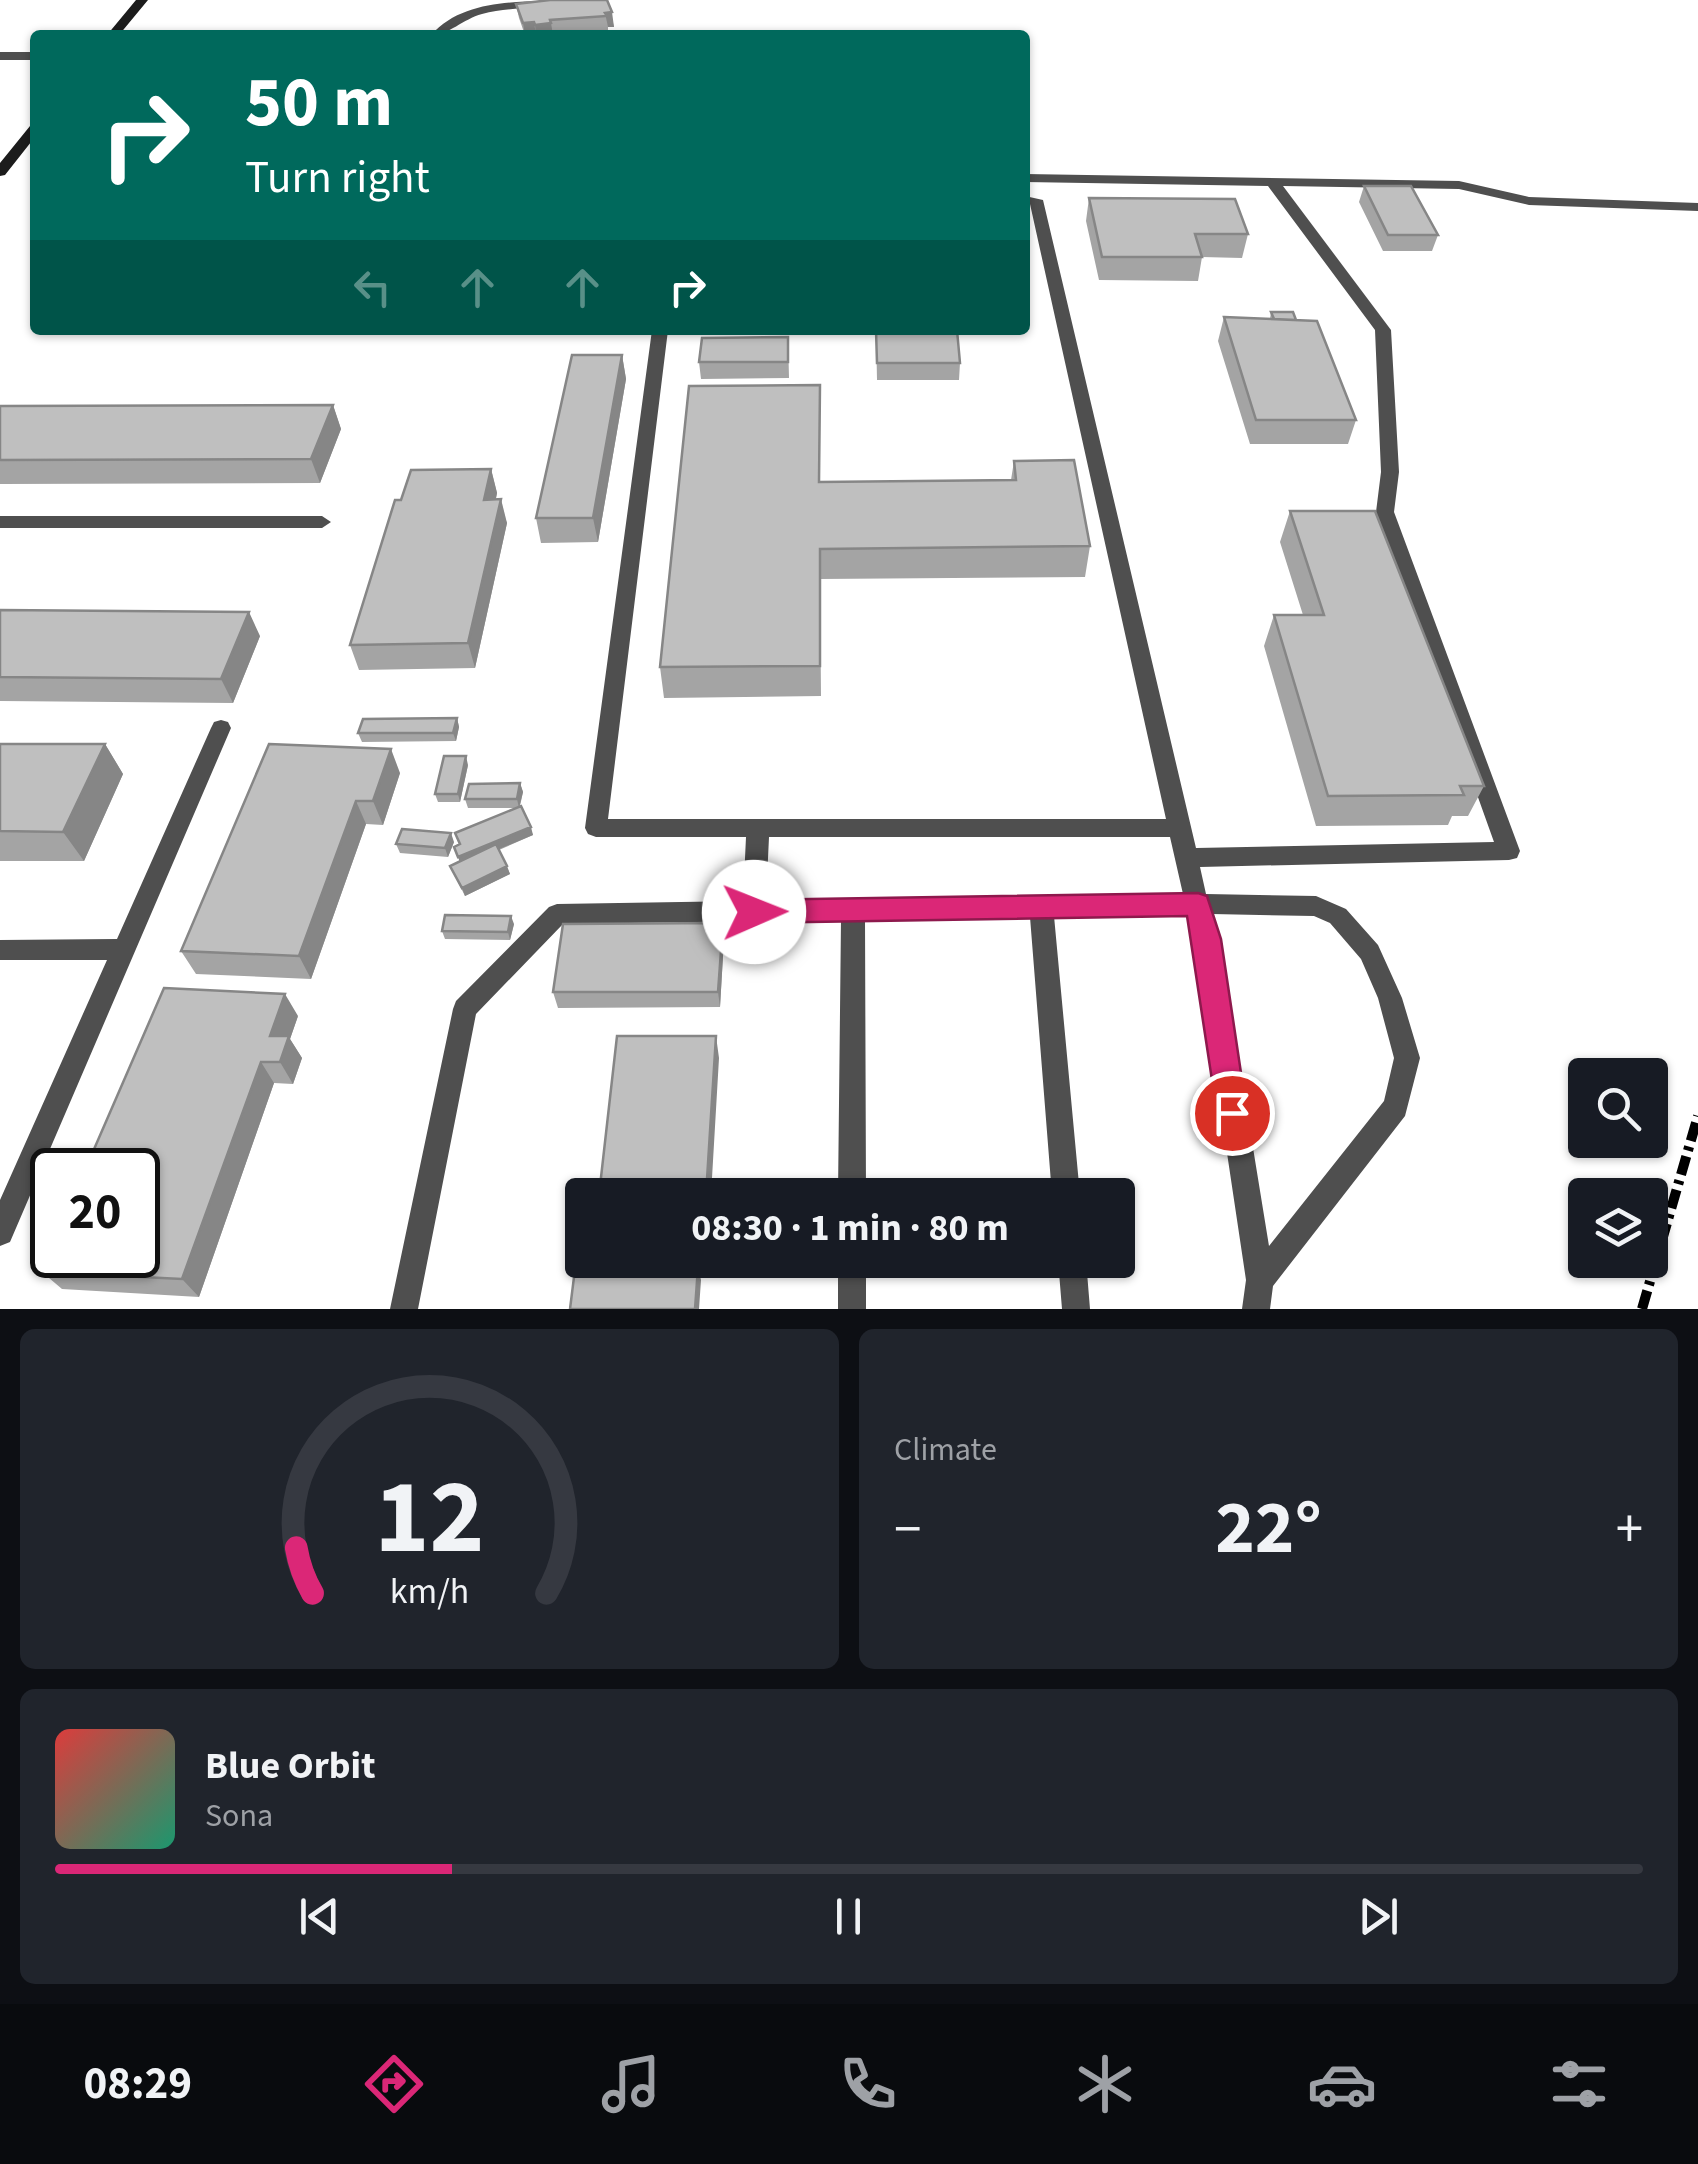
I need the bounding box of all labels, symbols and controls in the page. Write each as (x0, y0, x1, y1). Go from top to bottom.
text: 50 m (245, 53, 393, 153)
icon: right (80, 70, 210, 200)
text: Turn right (245, 146, 430, 210)
icon: left (345, 260, 400, 315)
icon: ahead (450, 260, 505, 315)
icon: ahead (555, 260, 610, 315)
icon: right (660, 260, 715, 315)
position arrow (702, 860, 806, 964)
map controls (1568, 1058, 1668, 1278)
button: search (1568, 1058, 1668, 1158)
pin (1190, 1071, 1275, 1156)
icon: arrive (1205, 1086, 1260, 1141)
speed limit sign: 20 (30, 1148, 160, 1278)
button: layers (1568, 1178, 1668, 1278)
text: 08:30 · 1 min · 80 m (691, 1201, 1009, 1255)
text: Climate (894, 1427, 997, 1473)
text: 12 (375, 1445, 484, 1593)
text: 22° (1215, 1475, 1322, 1582)
text: − (894, 1491, 921, 1569)
text: + (1616, 1491, 1643, 1569)
text: km/h (390, 1566, 469, 1617)
text: Blue Orbit (205, 1739, 376, 1793)
text: Sona (205, 1793, 273, 1839)
icon: previous (292, 1889, 347, 1944)
icon: pause (821, 1889, 876, 1944)
icon: next (1351, 1889, 1406, 1944)
icon: directions (359, 2049, 429, 2119)
icon: music (596, 2049, 666, 2119)
icon: phone (833, 2049, 903, 2119)
icon: climate (1070, 2049, 1140, 2119)
icon: car (1307, 2049, 1377, 2119)
icon: filters (1544, 2049, 1614, 2119)
text: 08:29 (84, 2052, 192, 2116)

